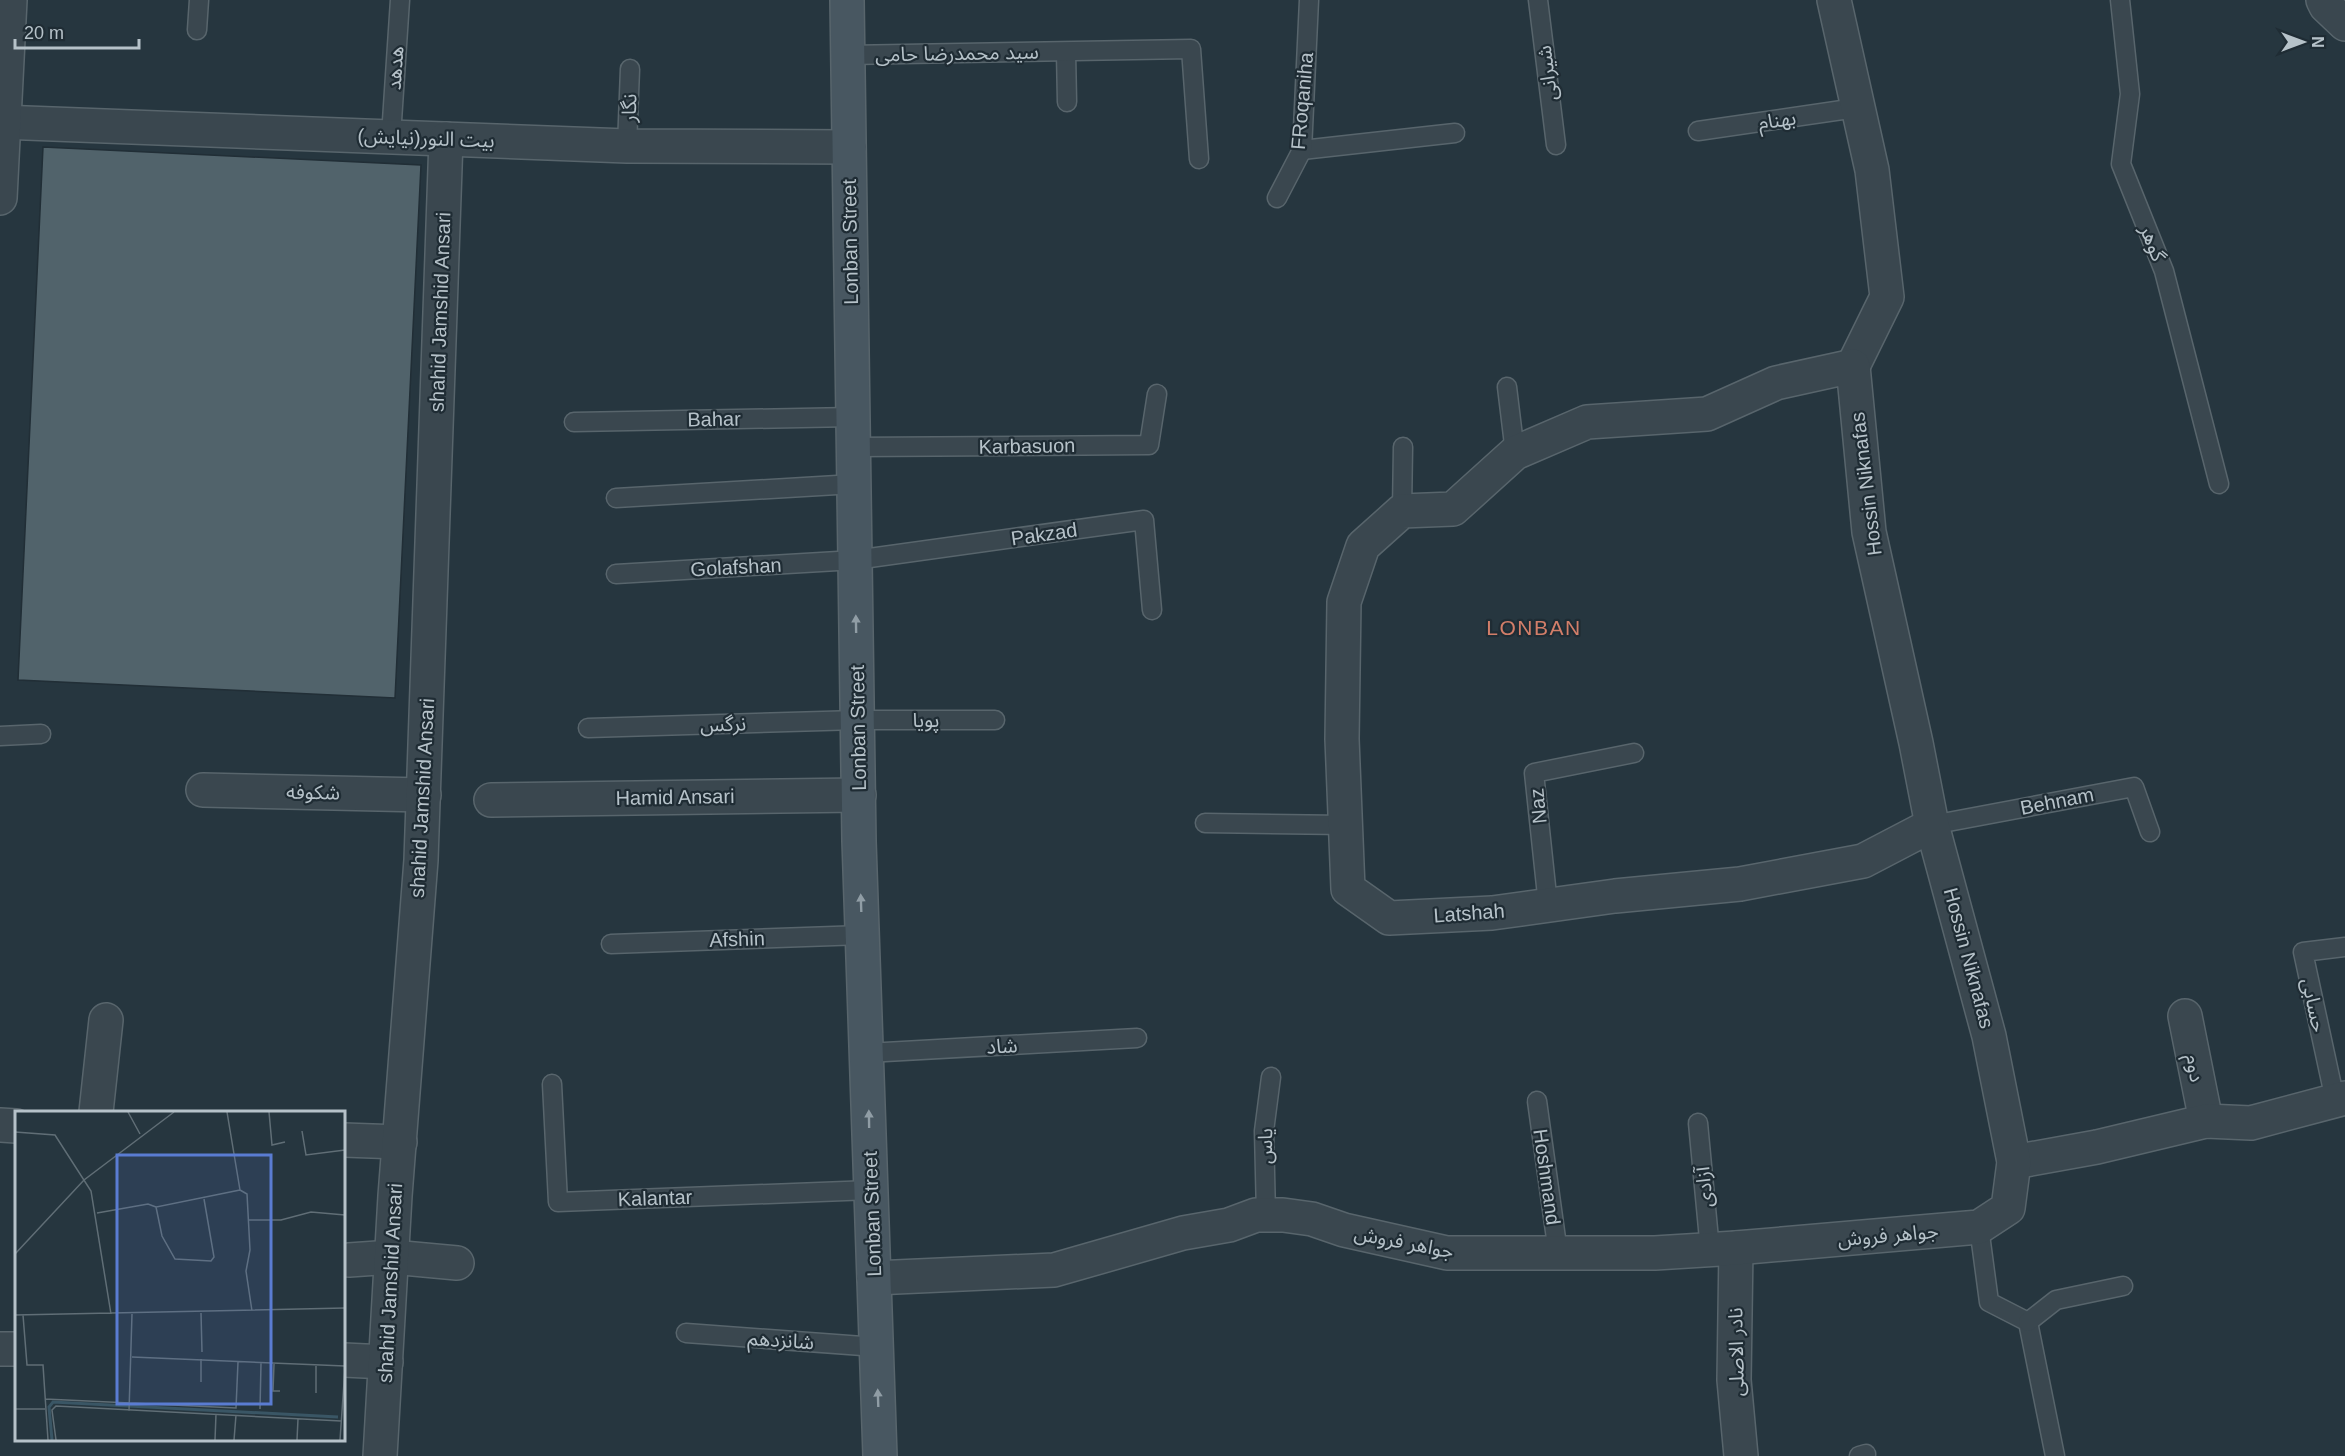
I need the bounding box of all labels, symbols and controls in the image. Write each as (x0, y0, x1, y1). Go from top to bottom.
scale bar (15, 12, 140, 50)
north arrow (2273, 12, 2333, 72)
text: 20 m (24, 23, 64, 43)
text: N (2309, 36, 2326, 48)
street label: سید محمدرضا حامی (875, 41, 1039, 66)
street label: شیرانی (1533, 44, 1562, 102)
street label: هدهد (382, 45, 408, 91)
street label: FRoqaniha (1287, 50, 1317, 151)
street label: نگار (617, 93, 641, 124)
street label: بهنام (1757, 106, 1798, 137)
street label: بیت النور(نیایش) (357, 125, 495, 152)
street label: Lonban Street (838, 179, 862, 305)
street label: shahid Jamshid Ansari (426, 212, 454, 412)
street label: گوهر (2135, 221, 2170, 265)
street label: Bahar (687, 408, 741, 430)
street label: Hossin Niknafas (1846, 411, 1886, 557)
street label: Karbasuon (978, 434, 1076, 458)
street label: Pakzad (1009, 518, 1079, 550)
street label: Golafshan (690, 554, 782, 580)
one-way arrow (851, 614, 861, 633)
district label: LONBAN (1486, 616, 1582, 639)
street label: Lonban Street (846, 665, 870, 791)
street label: shahid Jamshid Ansari (406, 698, 438, 898)
street label: پویا (912, 709, 940, 733)
street label: نرگس (700, 712, 746, 737)
street label: شکوفه (286, 781, 340, 804)
street label: Behnam (2018, 783, 2096, 819)
street label: Hamid Ansari (615, 785, 735, 809)
street label: Naz (1525, 787, 1551, 825)
street label: Hossin Niknafas (1940, 885, 1998, 1031)
one-way arrow (857, 893, 866, 912)
street label: Latshah (1433, 900, 1505, 926)
street label: Afshin (709, 927, 765, 951)
street label: حسابی (2297, 976, 2330, 1034)
street label: شاد (986, 1034, 1018, 1058)
street label: دوم (2178, 1052, 2208, 1085)
one-way arrow (864, 1109, 874, 1128)
inset map (15, 1111, 345, 1441)
street label: یاس (1254, 1128, 1277, 1164)
street label: Hoshmand (1529, 1128, 1565, 1226)
street label: Lonban Street (859, 1150, 885, 1277)
street label: آزادی (1691, 1164, 1718, 1208)
street label: shahid Jamshid Ansari (374, 1183, 406, 1383)
street label: Kalantar (617, 1186, 693, 1210)
street label: جواهر فروش (1837, 1220, 1939, 1251)
street label: جواهر فروش (1352, 1222, 1456, 1263)
street label: نادر الاصلی (1724, 1307, 1749, 1397)
street label: شانزدهم (747, 1327, 815, 1357)
one-way arrow (873, 1388, 882, 1407)

